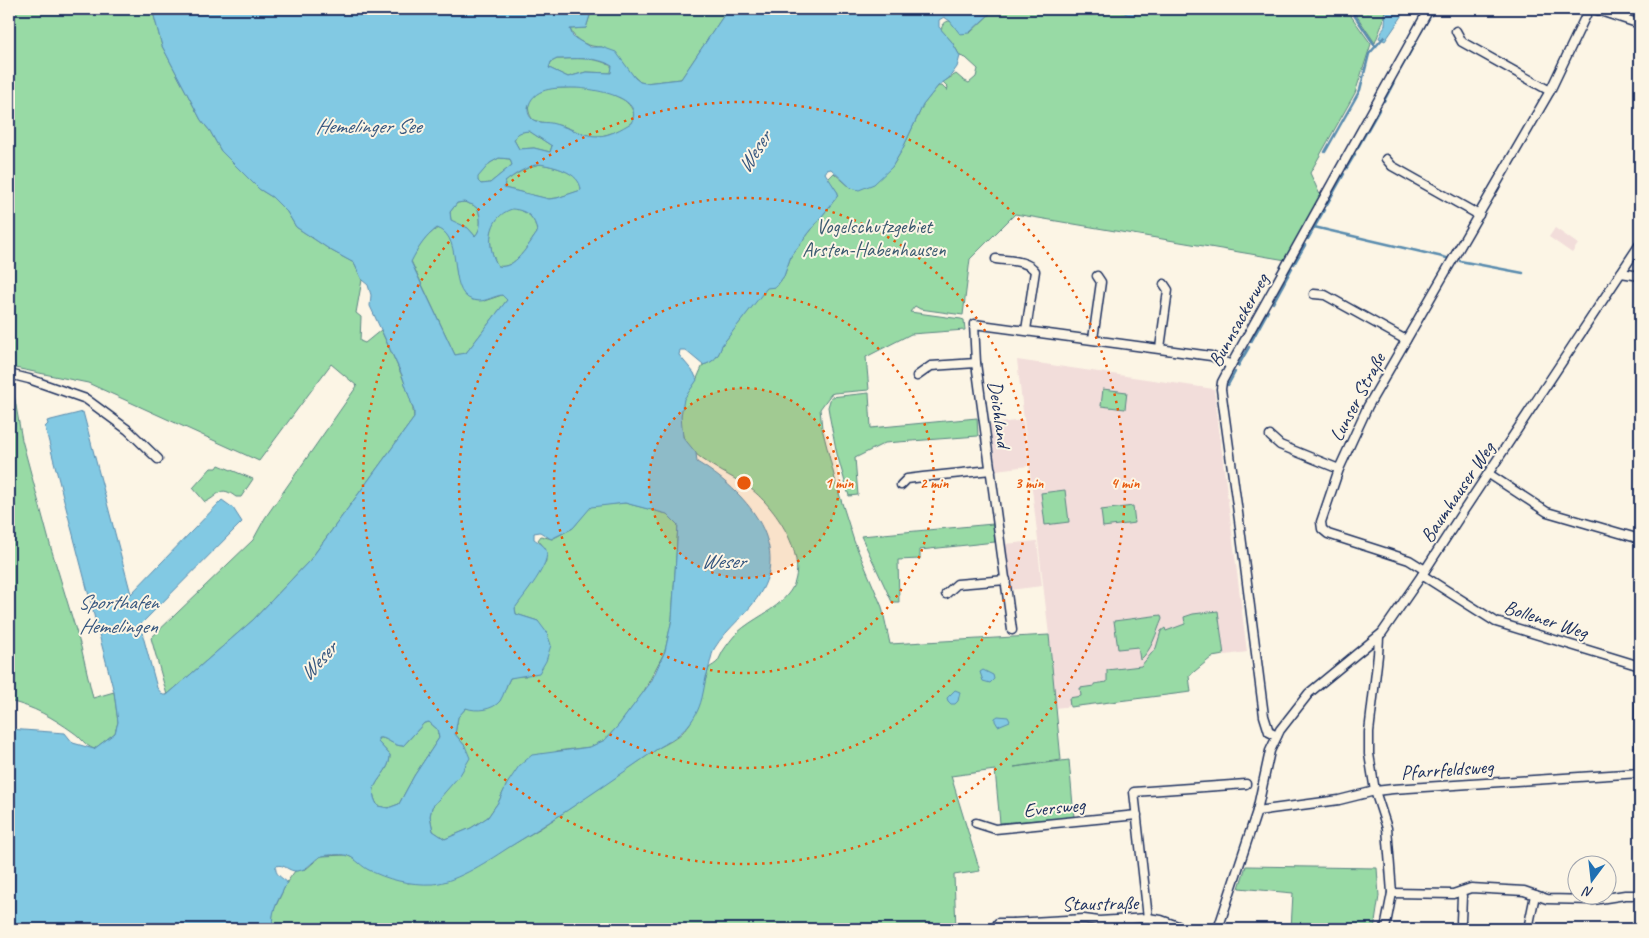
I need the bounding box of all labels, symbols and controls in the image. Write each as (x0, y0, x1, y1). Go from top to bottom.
water label: Hemelinger See (316, 113, 424, 139)
water label: Weser (731, 124, 779, 177)
park label: Vogelschutzgebiet Arsten-Habenhausen (802, 214, 947, 262)
street label: Bunnsackerweg (1203, 268, 1275, 371)
street label: Lunser Straße (1324, 348, 1392, 446)
street label: Deichland (982, 379, 1017, 452)
street label: Baumhauser Weg (1415, 436, 1501, 547)
centre of rings (735, 474, 753, 492)
text: 1 min (825, 474, 854, 493)
text: 2 min (920, 474, 949, 493)
text: 3 min (1015, 474, 1044, 493)
text: 4 min (1111, 474, 1140, 493)
water label: Weser (701, 548, 748, 574)
water label: Sporthafen Hemelingen (78, 589, 161, 639)
street label: Bollener Weg (1501, 594, 1593, 645)
water label: Weser (294, 634, 345, 686)
street label: Pfarrfeldsweg (1400, 754, 1496, 785)
street label: Eversweg (1022, 792, 1088, 823)
north arrow (1566, 856, 1616, 906)
text: N (1580, 882, 1595, 901)
street label: Staustraße (1062, 890, 1140, 917)

